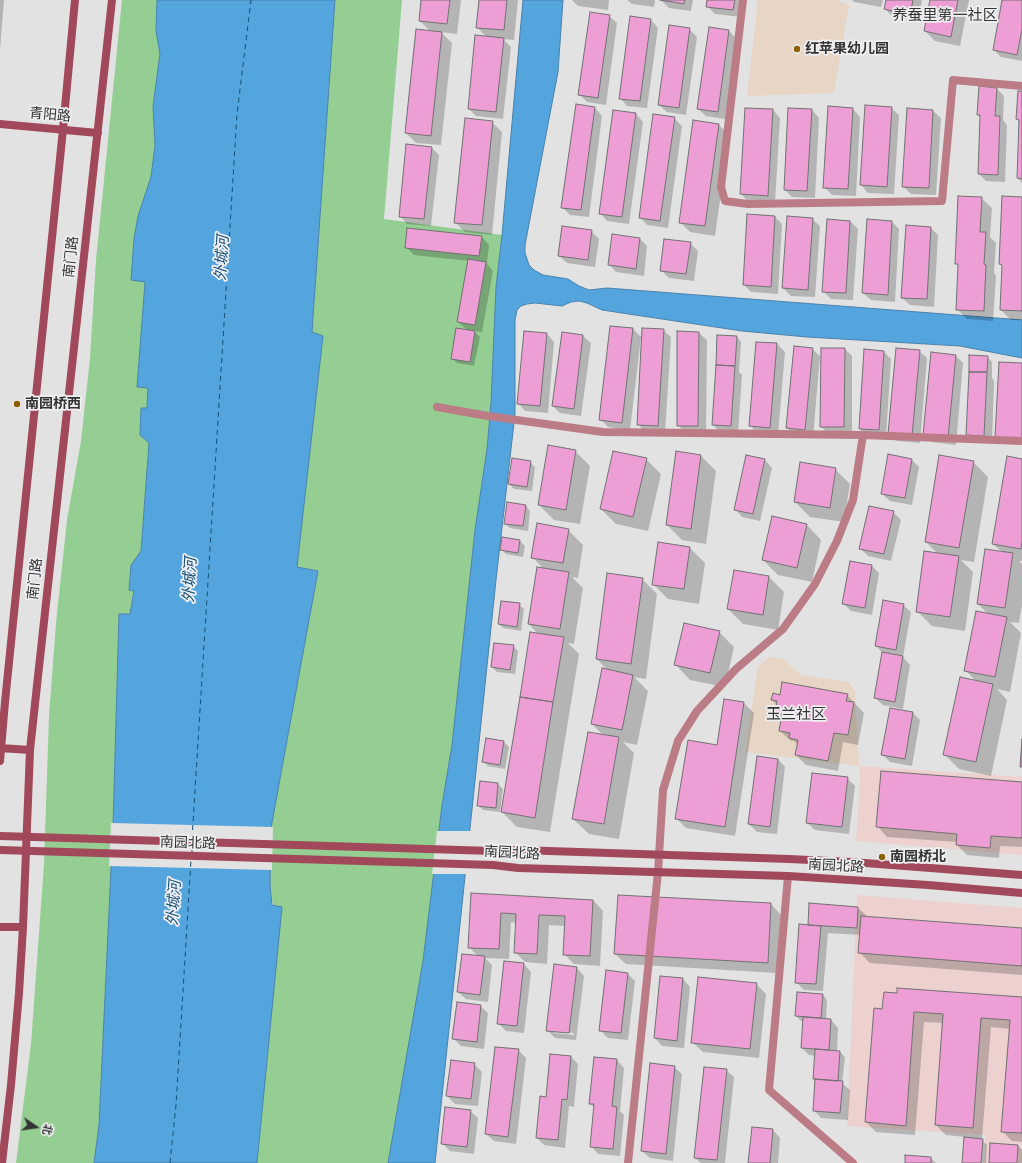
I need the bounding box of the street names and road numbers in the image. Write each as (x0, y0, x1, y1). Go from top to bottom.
street label: 青阳路 (28, 105, 72, 125)
street label: 南门路 (60, 235, 82, 279)
street label: 南门路 (24, 557, 46, 601)
street label: 南园北路 (160, 834, 216, 852)
street label: 南园北路 (484, 843, 540, 863)
street label: 南园北路 (808, 856, 864, 876)

